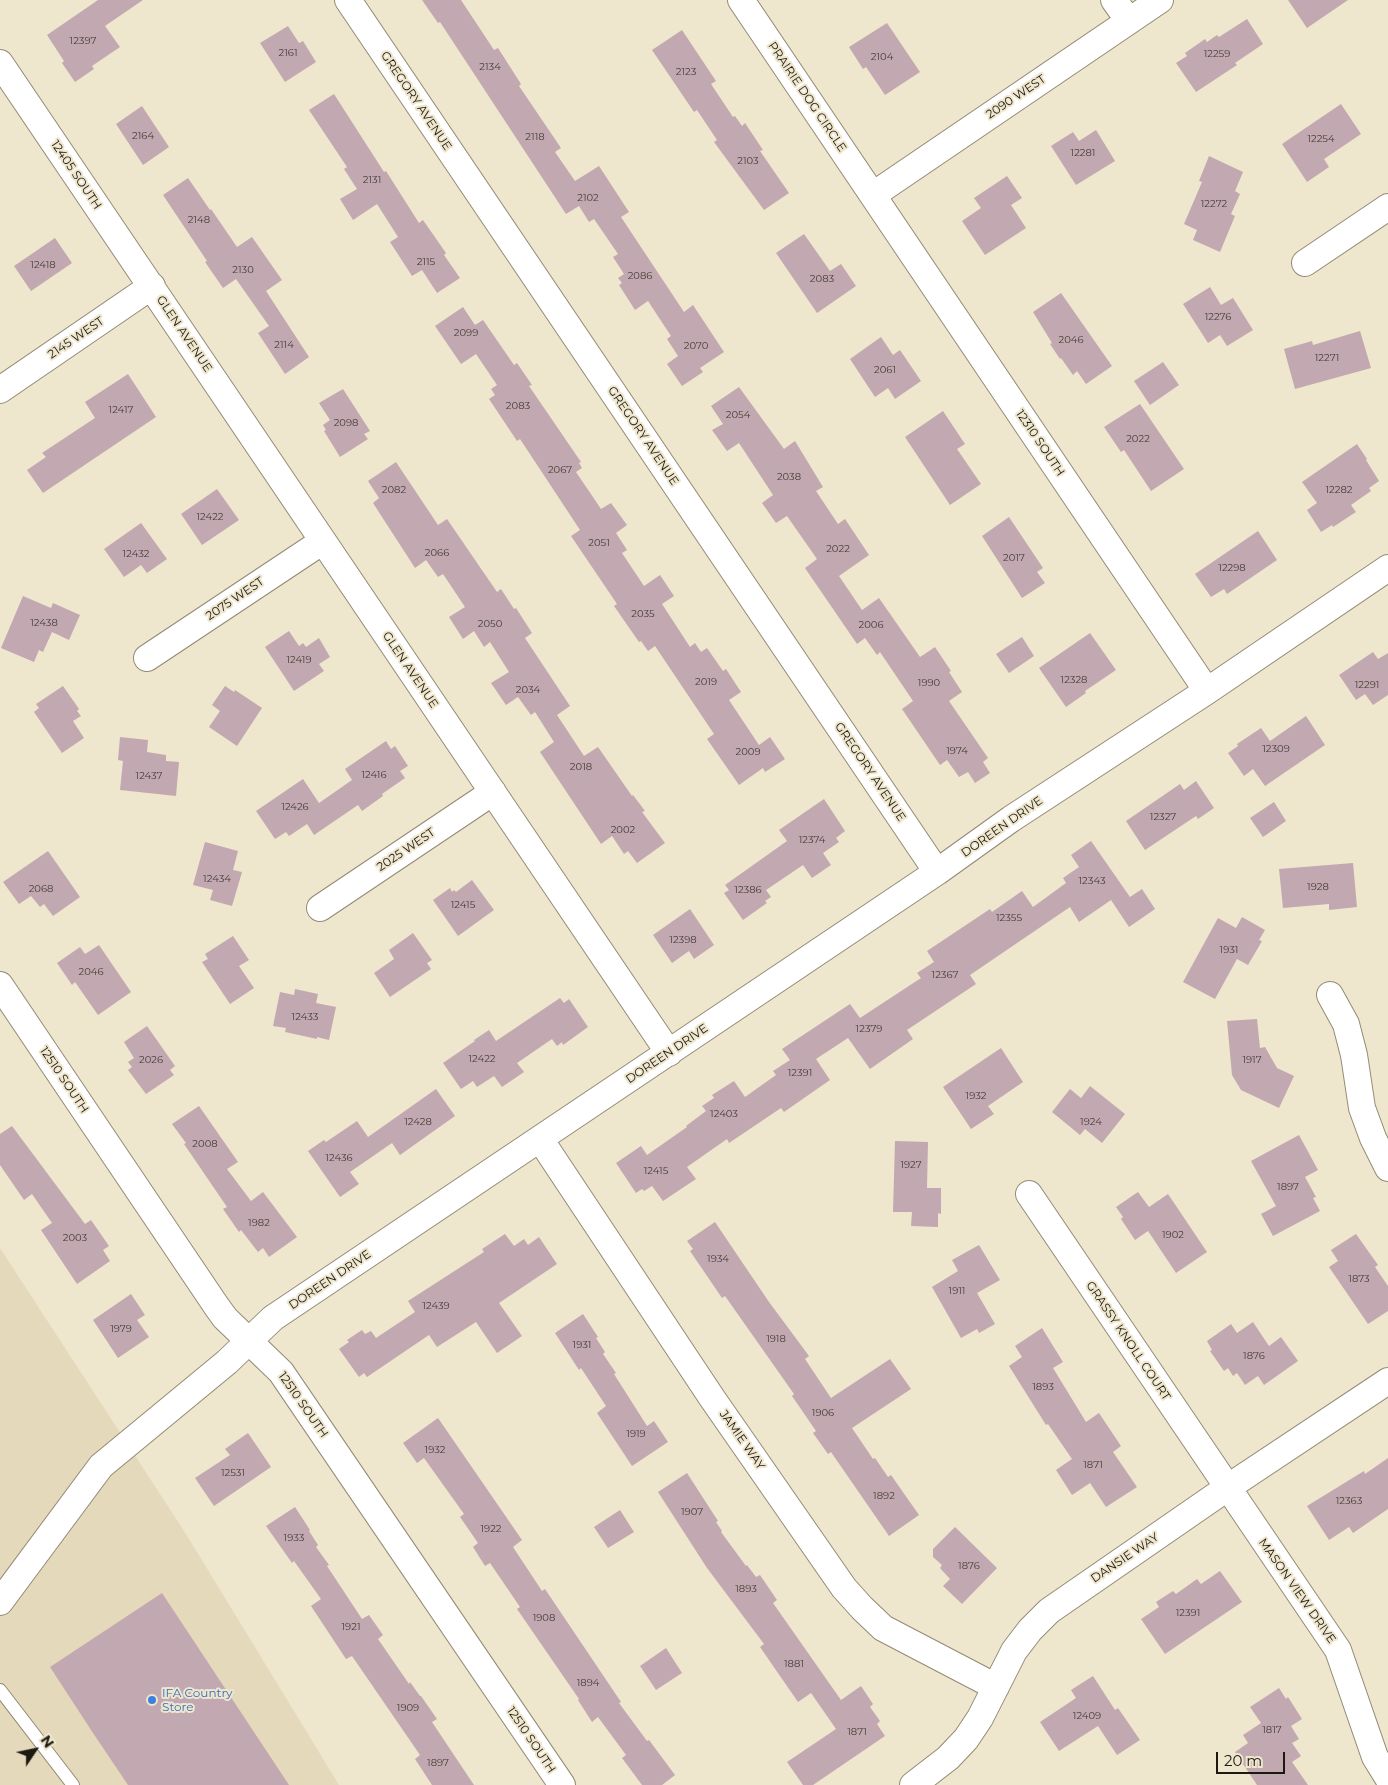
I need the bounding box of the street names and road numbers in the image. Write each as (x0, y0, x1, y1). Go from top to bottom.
street label: PRAIRIE DOG CIRCLE (765, 39, 849, 155)
street label: GREGORY AVENUE (378, 49, 454, 153)
street label: 2090 WEST (984, 72, 1048, 122)
street label: 12405 SOUTH (48, 138, 104, 212)
street label: GLEN AVENUE (153, 293, 215, 375)
street label: 2145 WEST (45, 314, 107, 362)
street label: GREGORY AVENUE (605, 384, 681, 488)
street label: 12310 SOUTH (1013, 407, 1067, 479)
street label: 2075 WEST (203, 574, 267, 624)
street label: GLEN AVENUE (379, 629, 441, 711)
street label: GREGORY AVENUE (832, 720, 908, 824)
street label: DOREEN DRIVE (959, 794, 1045, 860)
street label: 2025 WEST (374, 825, 438, 875)
street label: DOREEN DRIVE (623, 1021, 711, 1087)
street label: 12510 SOUTH (37, 1044, 91, 1116)
street label: DOREEN DRIVE (286, 1247, 374, 1313)
street label: GRASSY KNOLL COURT (1083, 1279, 1173, 1403)
street label: 12510 SOUTH (275, 1369, 331, 1441)
street label: JAMIE WAY (716, 1408, 768, 1472)
street label: DANSIE WAY (1088, 1530, 1162, 1586)
street label: MASON VIEW DRIVE (1255, 1536, 1339, 1646)
street label: 12510 SOUTH (504, 1704, 558, 1776)

